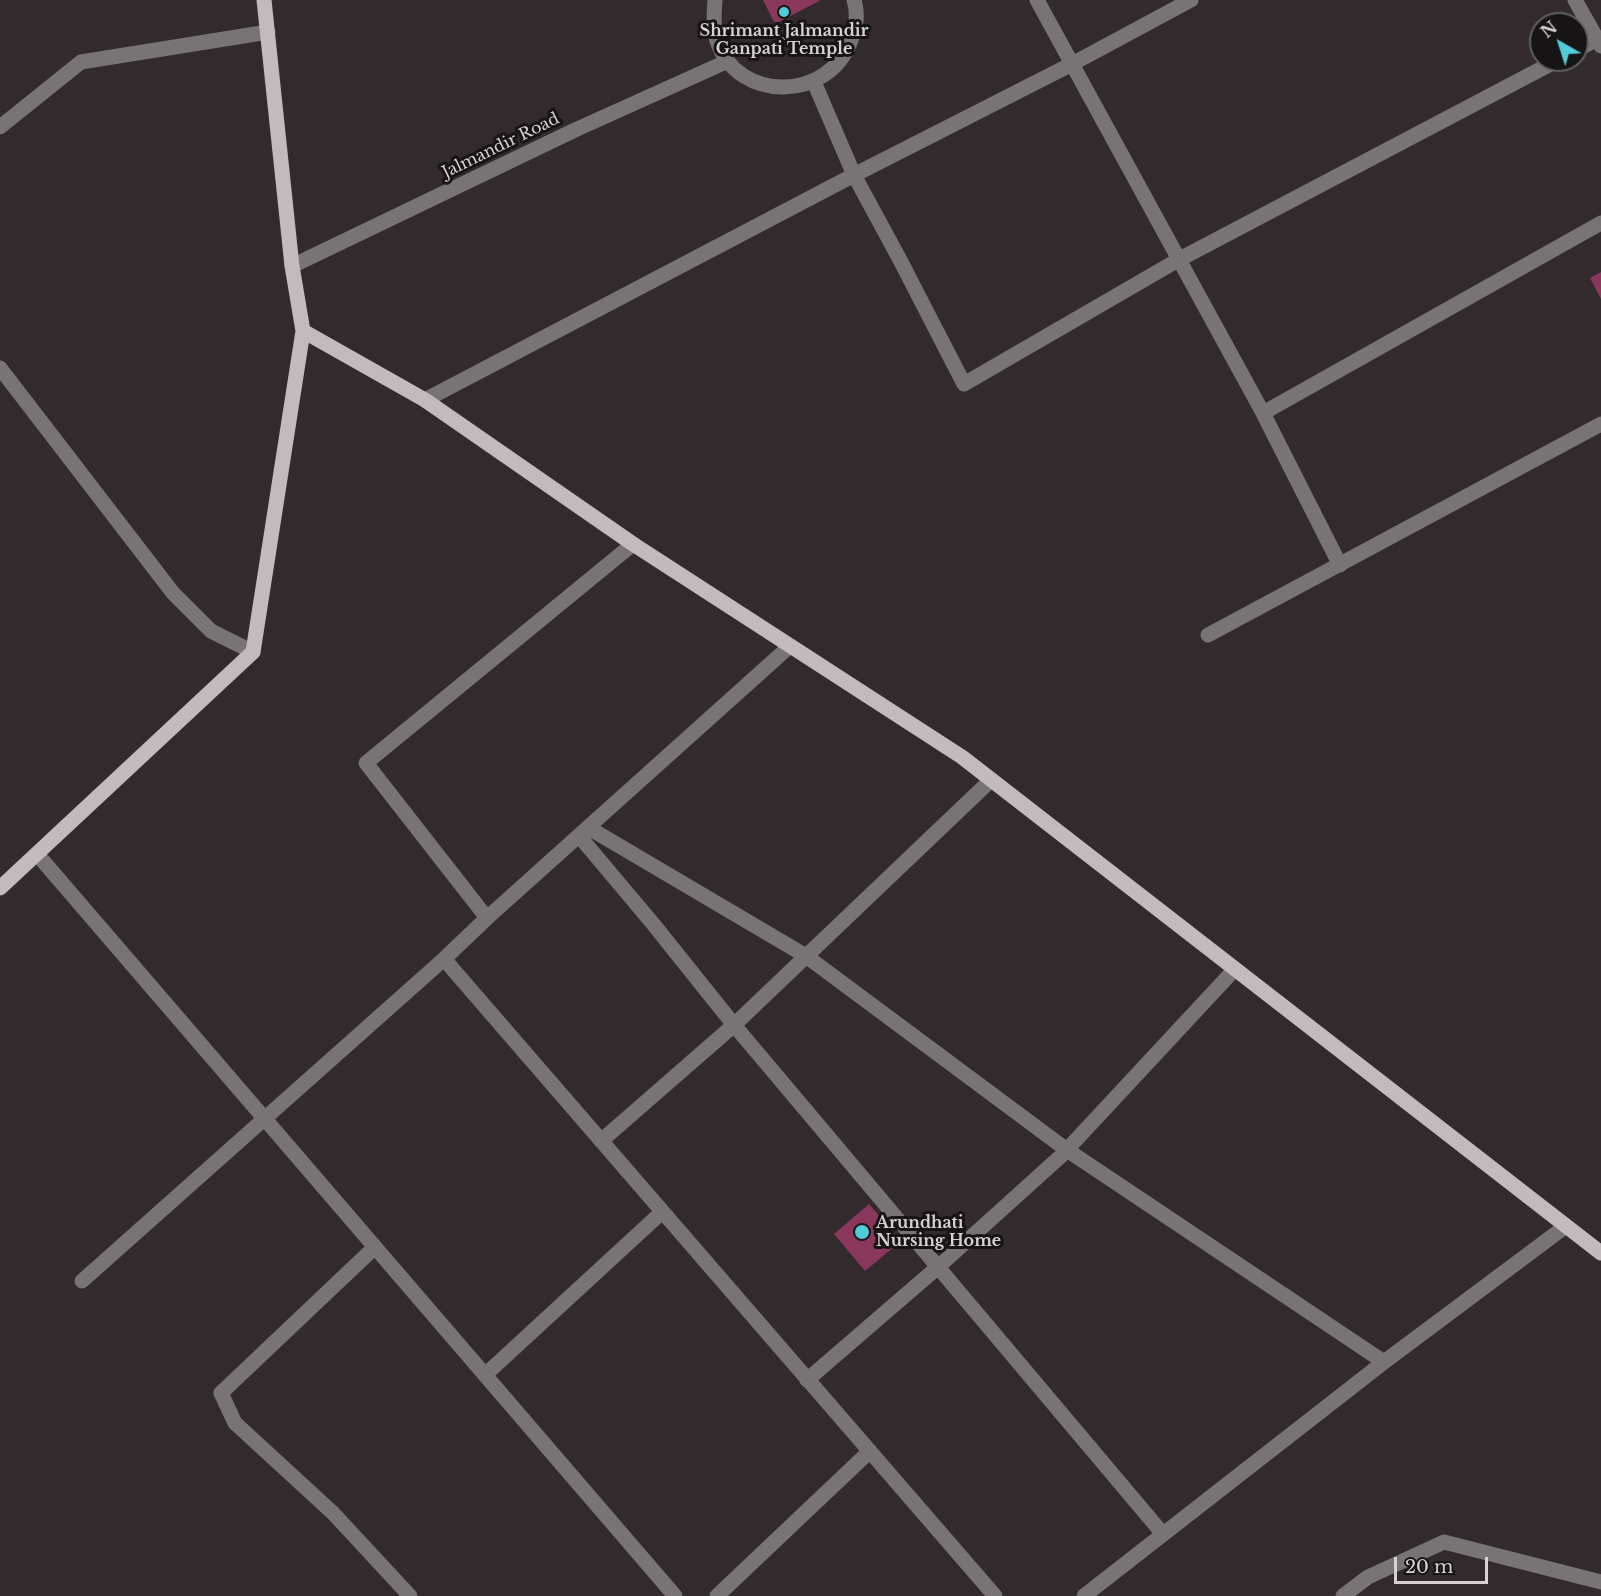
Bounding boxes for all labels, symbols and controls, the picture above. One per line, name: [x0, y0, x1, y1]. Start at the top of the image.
marker: Shrimant Jalmandir Ganpati Temple: [777, 5, 791, 19]
north arrow: [1529, 12, 1589, 72]
text: N: [1537, 17, 1561, 42]
place label: Shrimant Jalmandir Ganpati Temple: [700, 21, 868, 59]
street label: Jalmandir Road: [439, 109, 563, 183]
place label: Arundhati Nursing Home: [876, 1213, 1001, 1251]
marker: Arundhati Nursing Home: [853, 1223, 871, 1241]
scale bar: [1397, 1545, 1492, 1583]
text: 20 m: [1405, 1556, 1453, 1578]

